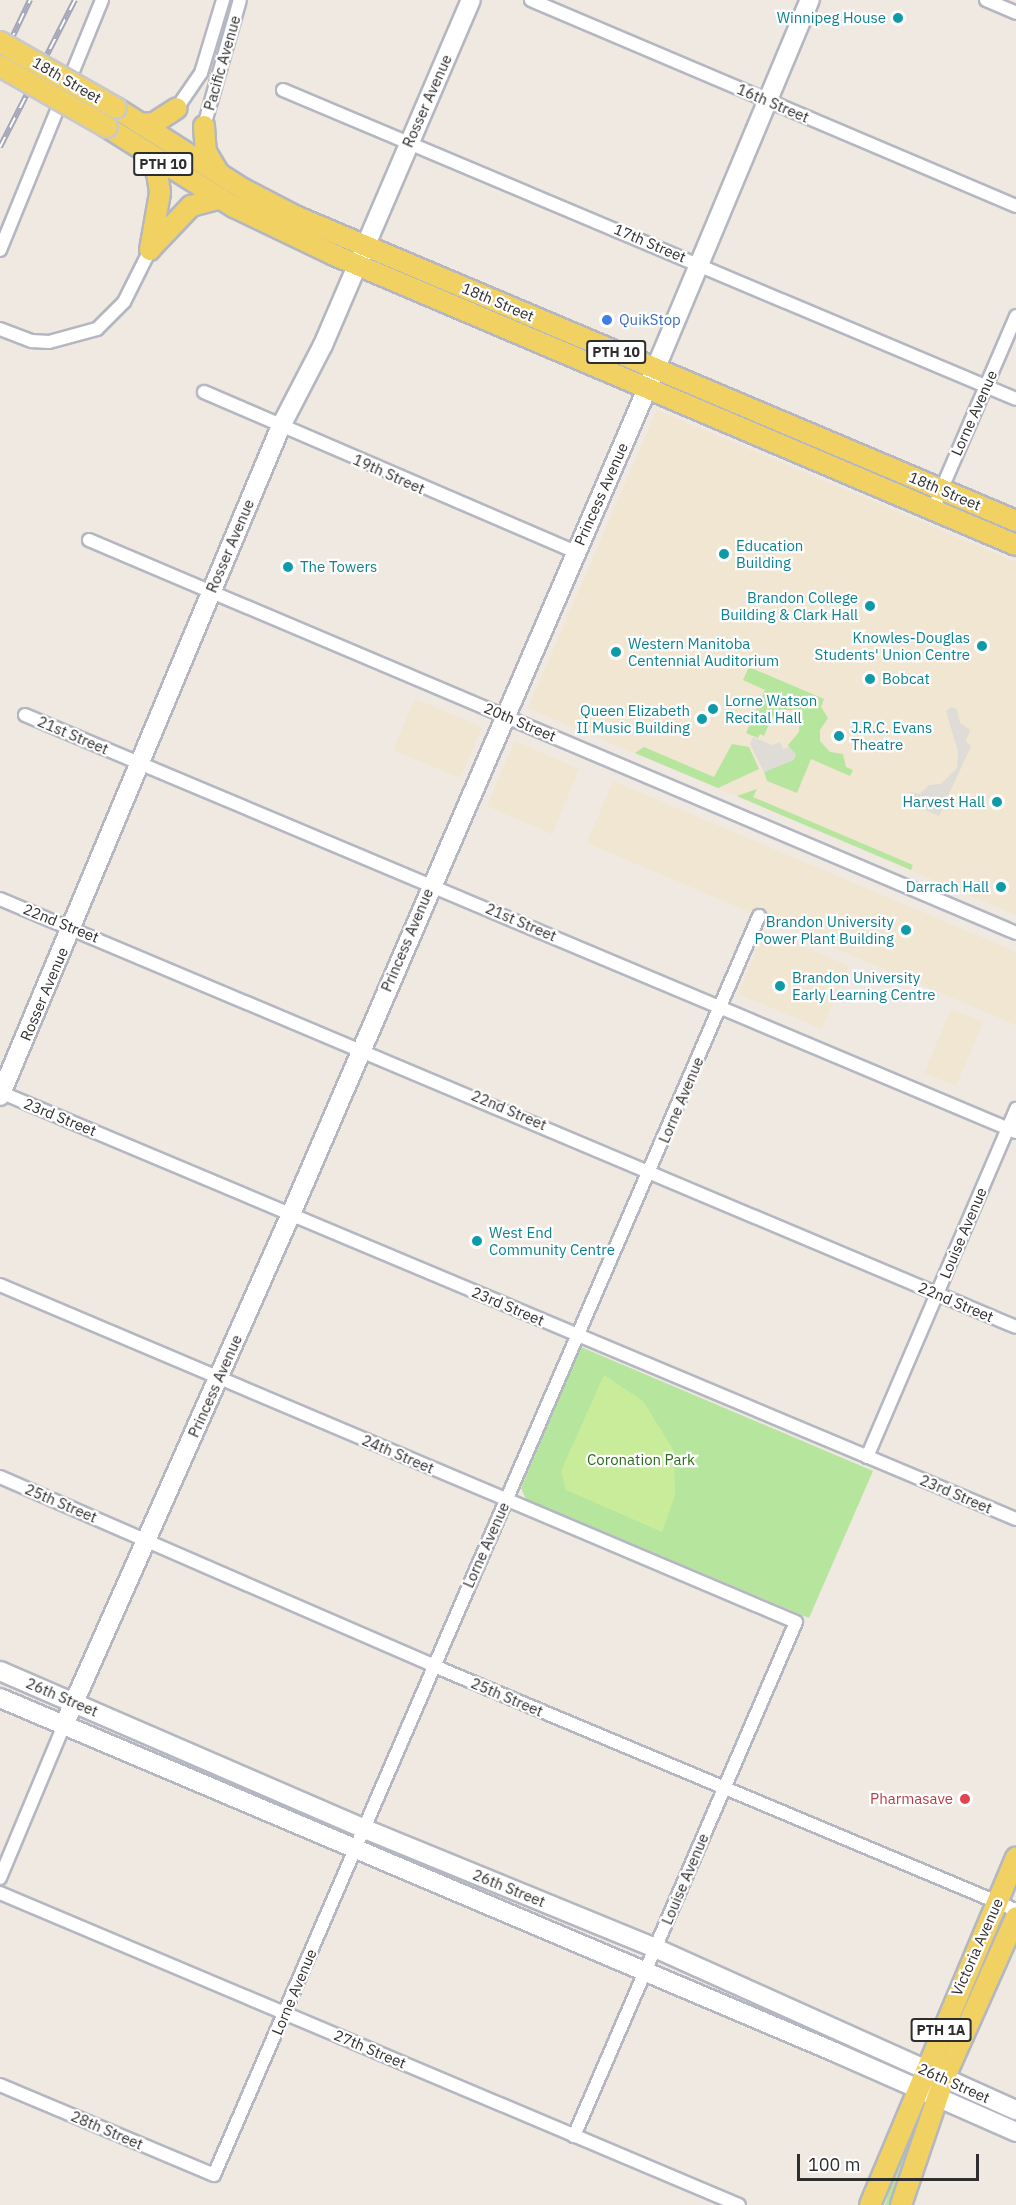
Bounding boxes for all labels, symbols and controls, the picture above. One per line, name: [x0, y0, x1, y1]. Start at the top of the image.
place label: Winnipeg House: [777, 9, 886, 27]
marker: Winnipeg House: [891, 11, 905, 25]
street label: Pacific Avenue: [200, 13, 244, 113]
street label: Rosser Avenue: [399, 52, 455, 150]
street label: 18th Street: [29, 53, 105, 107]
street label: 16th Street: [734, 80, 812, 126]
road number: PTH 10: [133, 153, 193, 175]
street label: 17th Street: [611, 220, 689, 266]
street label: 18th Street: [459, 279, 537, 325]
place label: QuikStop: [619, 311, 681, 329]
marker: QuikStop: [600, 313, 614, 327]
road number: PTH 10: [586, 341, 646, 363]
street label: Lorne Avenue: [947, 367, 1001, 459]
street label: Princess Avenue: [570, 440, 632, 548]
street label: 19th Street: [350, 450, 428, 498]
street label: 18th Street: [906, 468, 984, 514]
street label: Rosser Avenue: [202, 497, 258, 595]
place label: Education Building: [736, 536, 803, 571]
marker: Education Building: [717, 547, 731, 561]
place label: The Towers: [300, 558, 377, 576]
marker: The Towers: [281, 560, 295, 574]
place label: Brandon College Building & Clark Hall: [720, 588, 858, 623]
marker: Brandon College Building & Clark Hall: [863, 599, 877, 613]
place label: Knowles-Douglas Students' Union Centre: [815, 628, 970, 663]
place label: Western Manitoba Centennial Auditorium: [628, 634, 779, 669]
marker: Knowles-Douglas Students' Union Centre: [975, 639, 989, 653]
marker: Western Manitoba Centennial Auditorium: [609, 645, 623, 659]
place label: Bobcat: [882, 670, 930, 688]
marker: Bobcat: [863, 672, 877, 686]
place label: Lorne Watson Recital Hall: [725, 691, 817, 726]
street label: 20th Street: [481, 699, 559, 745]
place label: Queen Elizabeth II Music Building: [577, 701, 690, 736]
marker: Lorne Watson Recital Hall: [706, 702, 720, 716]
street label: 21st Street: [35, 712, 111, 758]
marker: Queen Elizabeth II Music Building: [695, 712, 709, 726]
place label: J.R.C. Evans Theatre: [851, 718, 932, 753]
marker: J.R.C. Evans Theatre: [832, 729, 846, 743]
place label: Harvest Hall: [903, 793, 985, 811]
marker: Harvest Hall: [990, 795, 1004, 809]
place label: Darrach Hall: [906, 878, 989, 896]
marker: Darrach Hall: [994, 880, 1008, 894]
street label: Princess Avenue: [377, 886, 437, 994]
street label: 21st Street: [483, 899, 559, 945]
street label: 22nd Street: [21, 900, 101, 946]
place label: Brandon University Power Plant Building: [755, 912, 894, 947]
marker: Brandon University Power Plant Building: [899, 923, 913, 937]
street label: Rosser Avenue: [16, 945, 72, 1043]
place label: Brandon University Early Learning Centre: [792, 968, 936, 1003]
marker: Brandon University Early Learning Centre: [773, 979, 787, 993]
street label: Lorne Avenue: [655, 1054, 707, 1146]
street label: 22nd Street: [469, 1086, 549, 1134]
street label: 23rd Street: [21, 1094, 99, 1140]
street label: Louise Avenue: [936, 1185, 990, 1281]
place label: West End Community Centre: [489, 1223, 615, 1258]
marker: West End Community Centre: [470, 1234, 484, 1248]
street label: 22nd Street: [916, 1278, 996, 1326]
street label: 23rd Street: [469, 1283, 547, 1329]
street label: Princess Avenue: [184, 1332, 246, 1440]
street label: 24th Street: [359, 1431, 437, 1477]
park label: Coronation Park: [587, 1451, 695, 1469]
street label: 23rd Street: [917, 1471, 995, 1517]
street label: 25th Street: [22, 1480, 100, 1526]
street label: Lorne Avenue: [459, 1499, 513, 1591]
street label: 26th Street: [23, 1674, 101, 1720]
street label: 25th Street: [468, 1674, 546, 1720]
place label: Pharmasave: [870, 1790, 953, 1808]
marker: Pharmasave: [958, 1792, 972, 1806]
street label: Louise Avenue: [658, 1831, 712, 1927]
street label: 26th Street: [470, 1865, 548, 1911]
street label: Victoria Avenue: [947, 1895, 1007, 1999]
street label: Lorne Avenue: [268, 1946, 320, 2038]
road number: PTH 1A: [910, 2019, 972, 2041]
street label: 27th Street: [331, 2026, 409, 2072]
street label: 26th Street: [915, 2059, 993, 2107]
street label: 28th Street: [68, 2107, 146, 2153]
scale bar: [800, 2142, 982, 2180]
text: 100 m: [808, 2153, 860, 2176]

